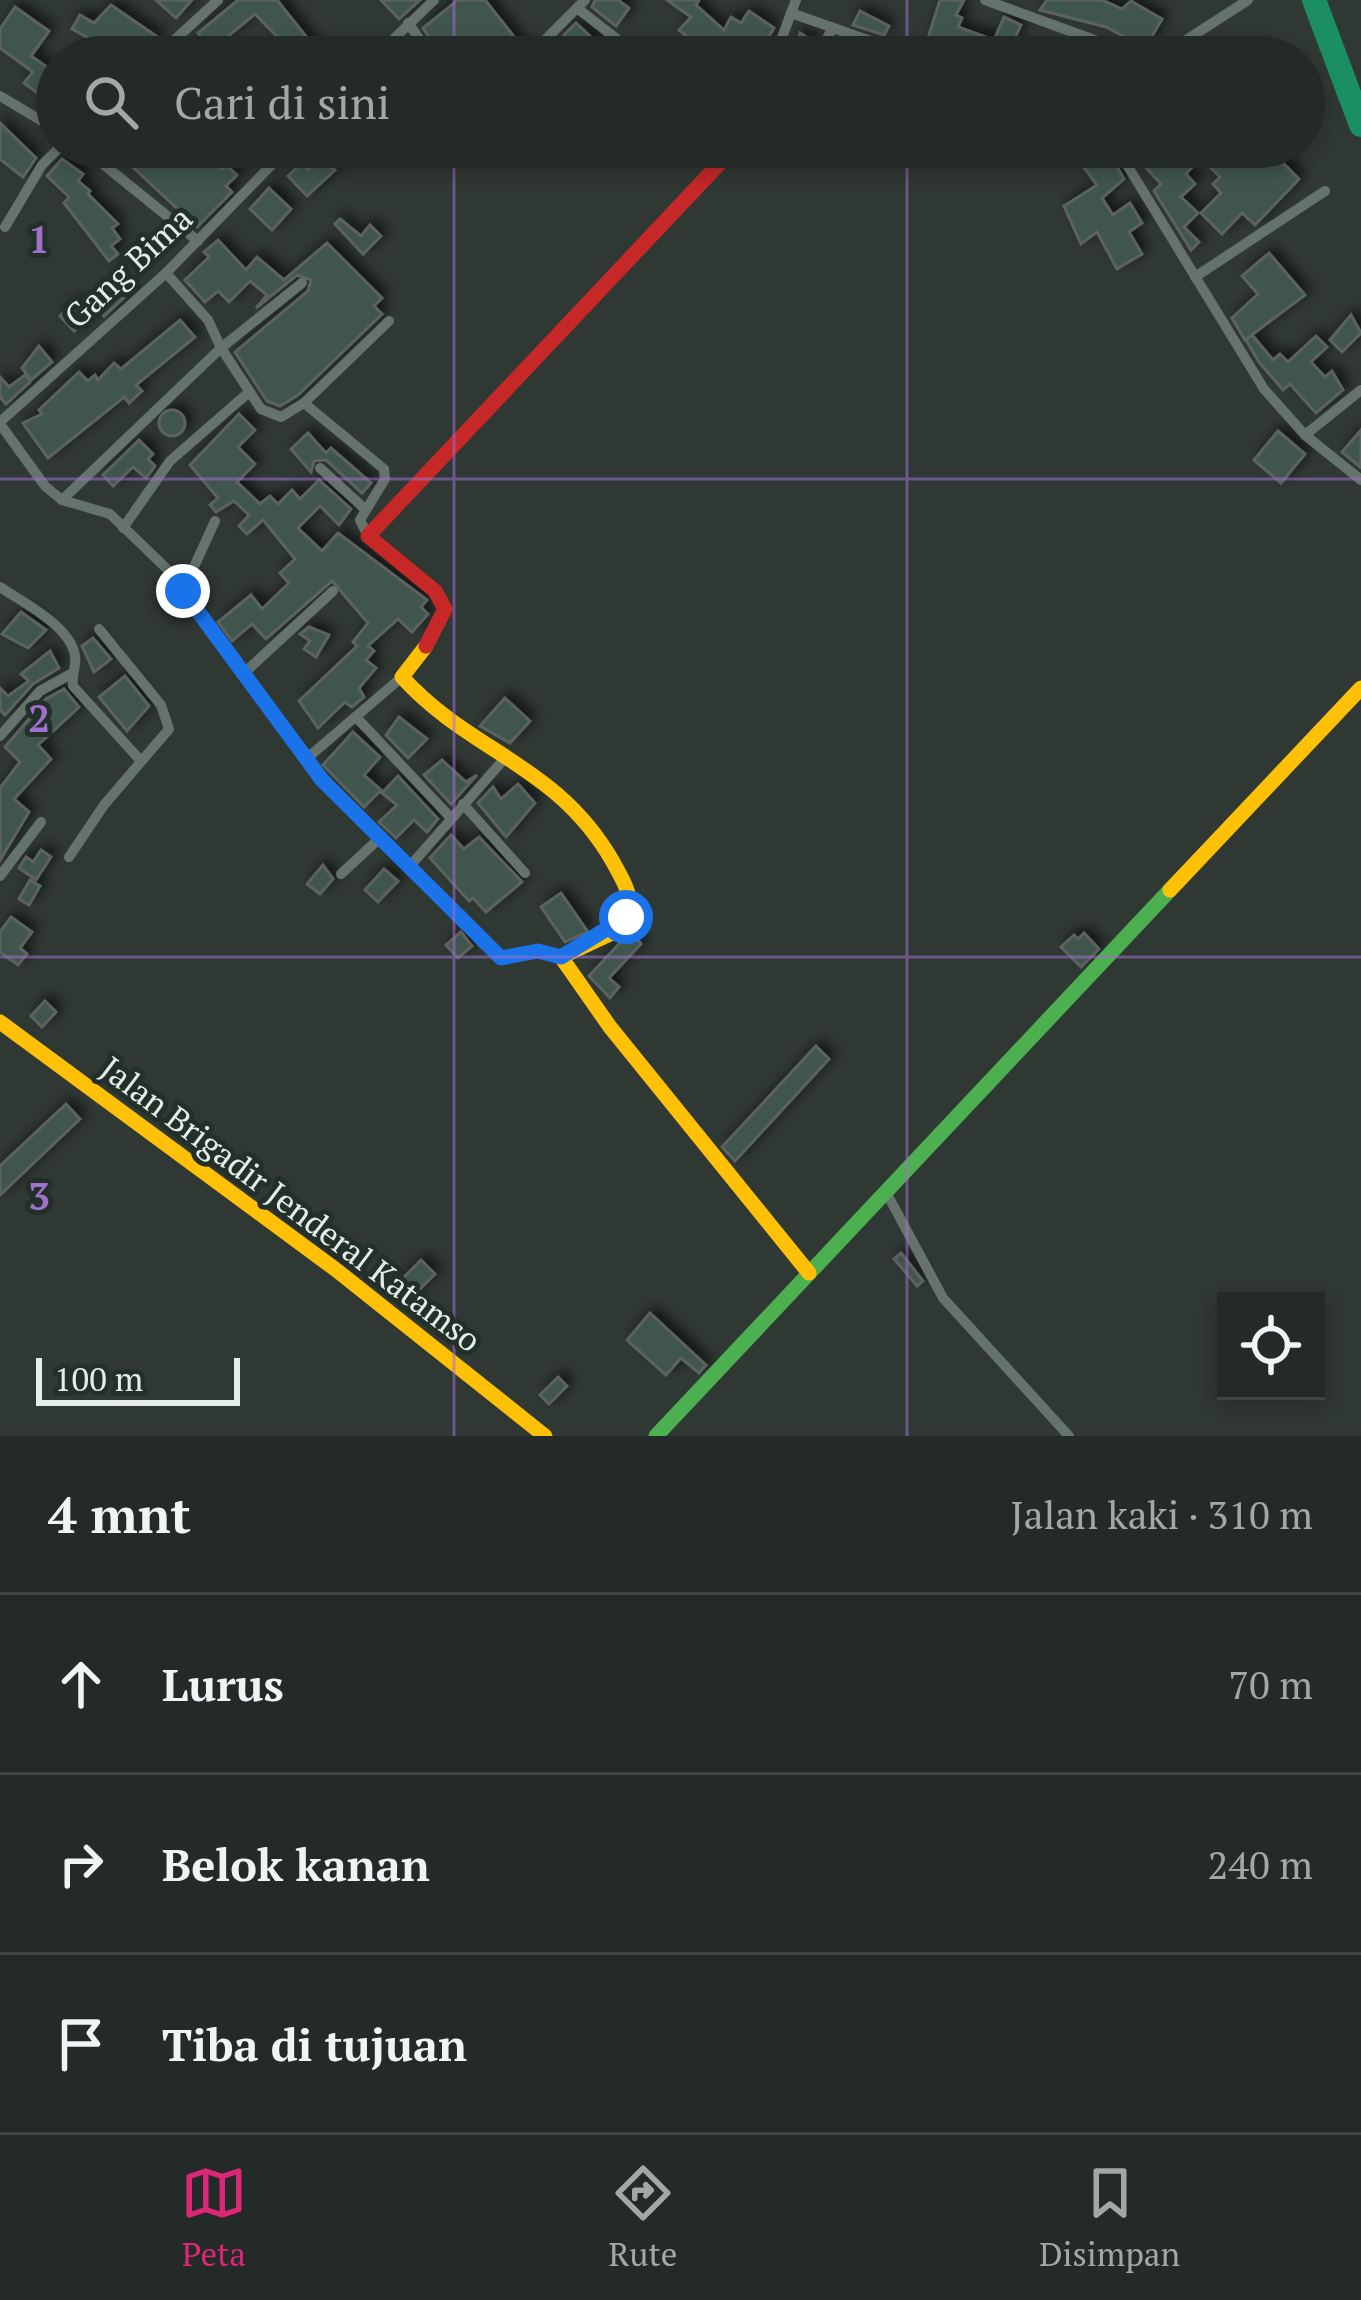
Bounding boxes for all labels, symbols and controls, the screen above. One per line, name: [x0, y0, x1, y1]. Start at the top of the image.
search box: [36, 36, 1325, 168]
icon: search: [78, 69, 144, 135]
text: Cari di sini: [174, 72, 390, 132]
street label: Gang Bima: [55, 196, 201, 337]
text: 1: [28, 212, 50, 264]
route end: [156, 564, 210, 618]
text: 2: [28, 691, 50, 743]
route start: [599, 890, 653, 944]
street label: Jalan Brigadir Jenderal Katamso: [92, 1046, 490, 1361]
text: 3: [28, 1169, 50, 1221]
map controls: [1217, 1292, 1325, 1400]
button: locate: [1217, 1292, 1325, 1400]
scale bar: [36, 1352, 240, 1405]
text: 100 m: [54, 1357, 143, 1400]
text: 4 mnt: [48, 1480, 191, 1548]
text: Jalan kaki · 310 m: [1010, 1488, 1313, 1540]
icon: ahead: [48, 1651, 114, 1717]
text: Lurus: [162, 1654, 284, 1714]
text: 70 m: [1228, 1658, 1313, 1710]
icon: right: [48, 1831, 114, 1897]
text: Belok kanan: [162, 1834, 430, 1894]
text: 240 m: [1208, 1838, 1313, 1890]
icon: arrive: [48, 2011, 114, 2077]
text: Tiba di tujuan: [162, 2014, 467, 2074]
tab: Peta: [181, 2160, 247, 2275]
tab: Rute: [609, 2160, 677, 2275]
tab: Disimpan: [1039, 2160, 1180, 2275]

